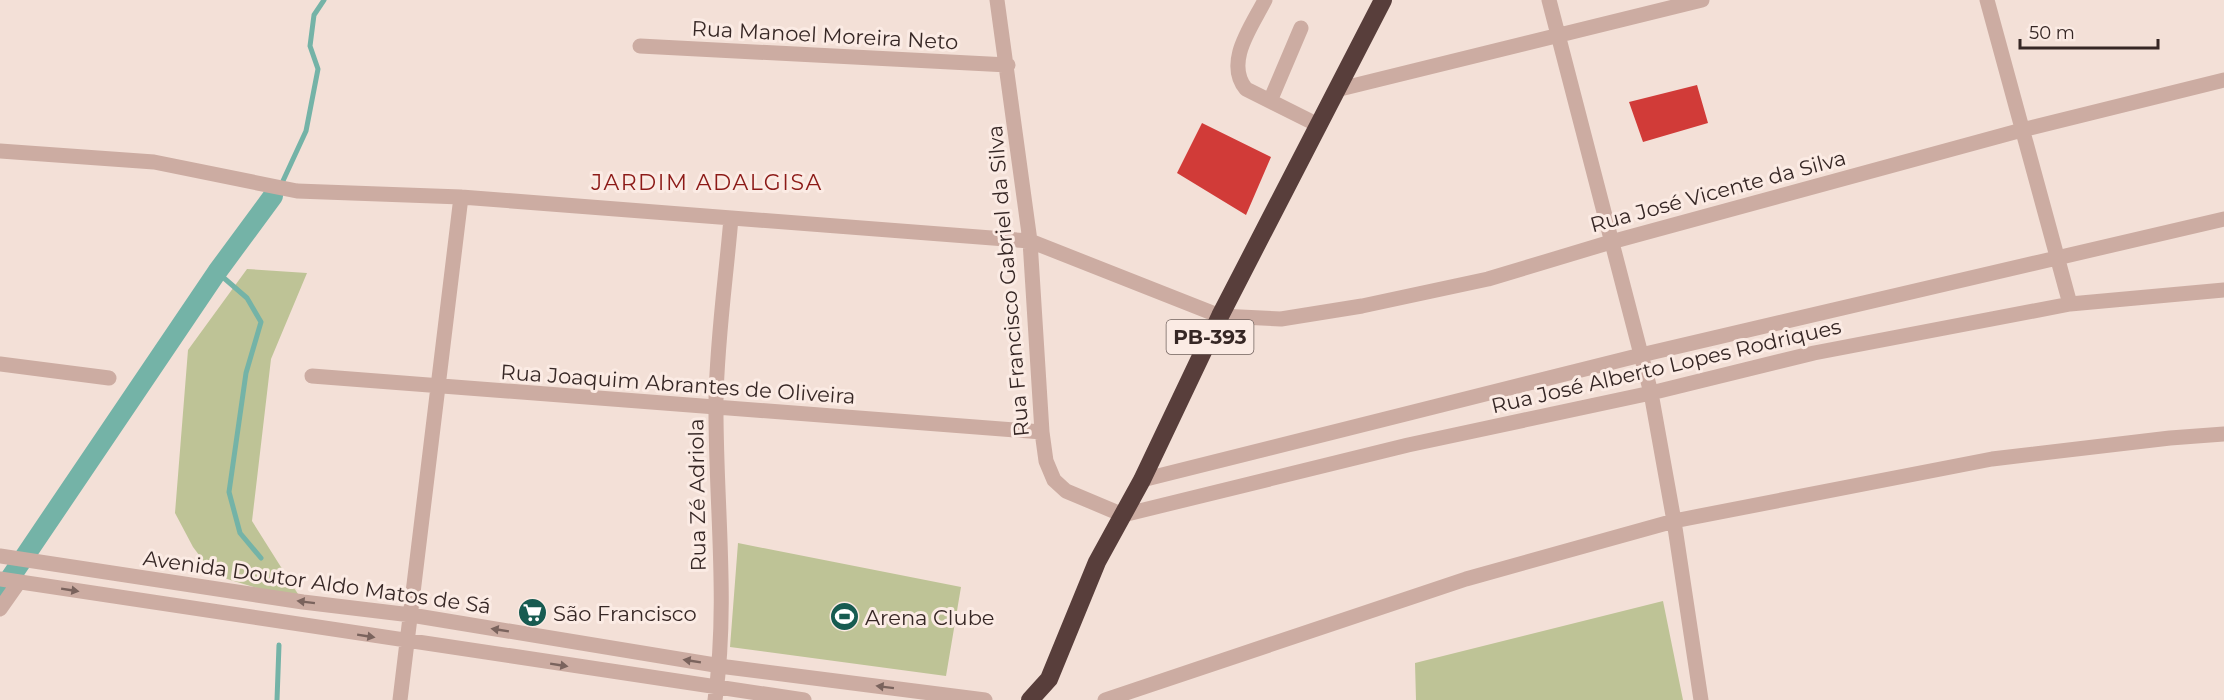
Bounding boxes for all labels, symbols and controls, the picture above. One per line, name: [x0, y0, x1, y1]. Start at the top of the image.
scale bar: [2020, 12, 2158, 50]
street label: Rua Manoel Moreira Neto: [691, 16, 959, 54]
text: 50 m: [2029, 22, 2075, 44]
street label: Rua Francisco Gabriel da Silva: [982, 124, 1034, 438]
street label: Rua José Vicente da Silva: [1587, 145, 1849, 237]
district label: JARDIM ADALGISA: [590, 169, 823, 196]
street label: Rua José Alberto Lopes Rodriques: [1489, 314, 1843, 418]
road number: PB-393: [1166, 320, 1254, 354]
street label: Rua Joaquim Abrantes de Oliveira: [500, 359, 856, 409]
street label: Rua Zé Adriola: [683, 418, 711, 572]
street label: Avenida Doutor Aldo Matos de Sá: [142, 545, 492, 619]
one-way arrow: [60, 585, 79, 594]
supermarket icon: São Francisco: [516, 597, 548, 629]
one-way arrow: [297, 598, 316, 607]
place label: São Francisco: [553, 601, 697, 626]
sports icon: Arena Clube: [828, 601, 860, 633]
place label: Arena Clube: [865, 605, 995, 630]
one-way arrow: [490, 625, 509, 634]
one-way arrow: [357, 631, 376, 640]
one-way arrow: [682, 656, 701, 665]
one-way arrow: [550, 661, 569, 670]
one-way arrow: [876, 682, 895, 692]

